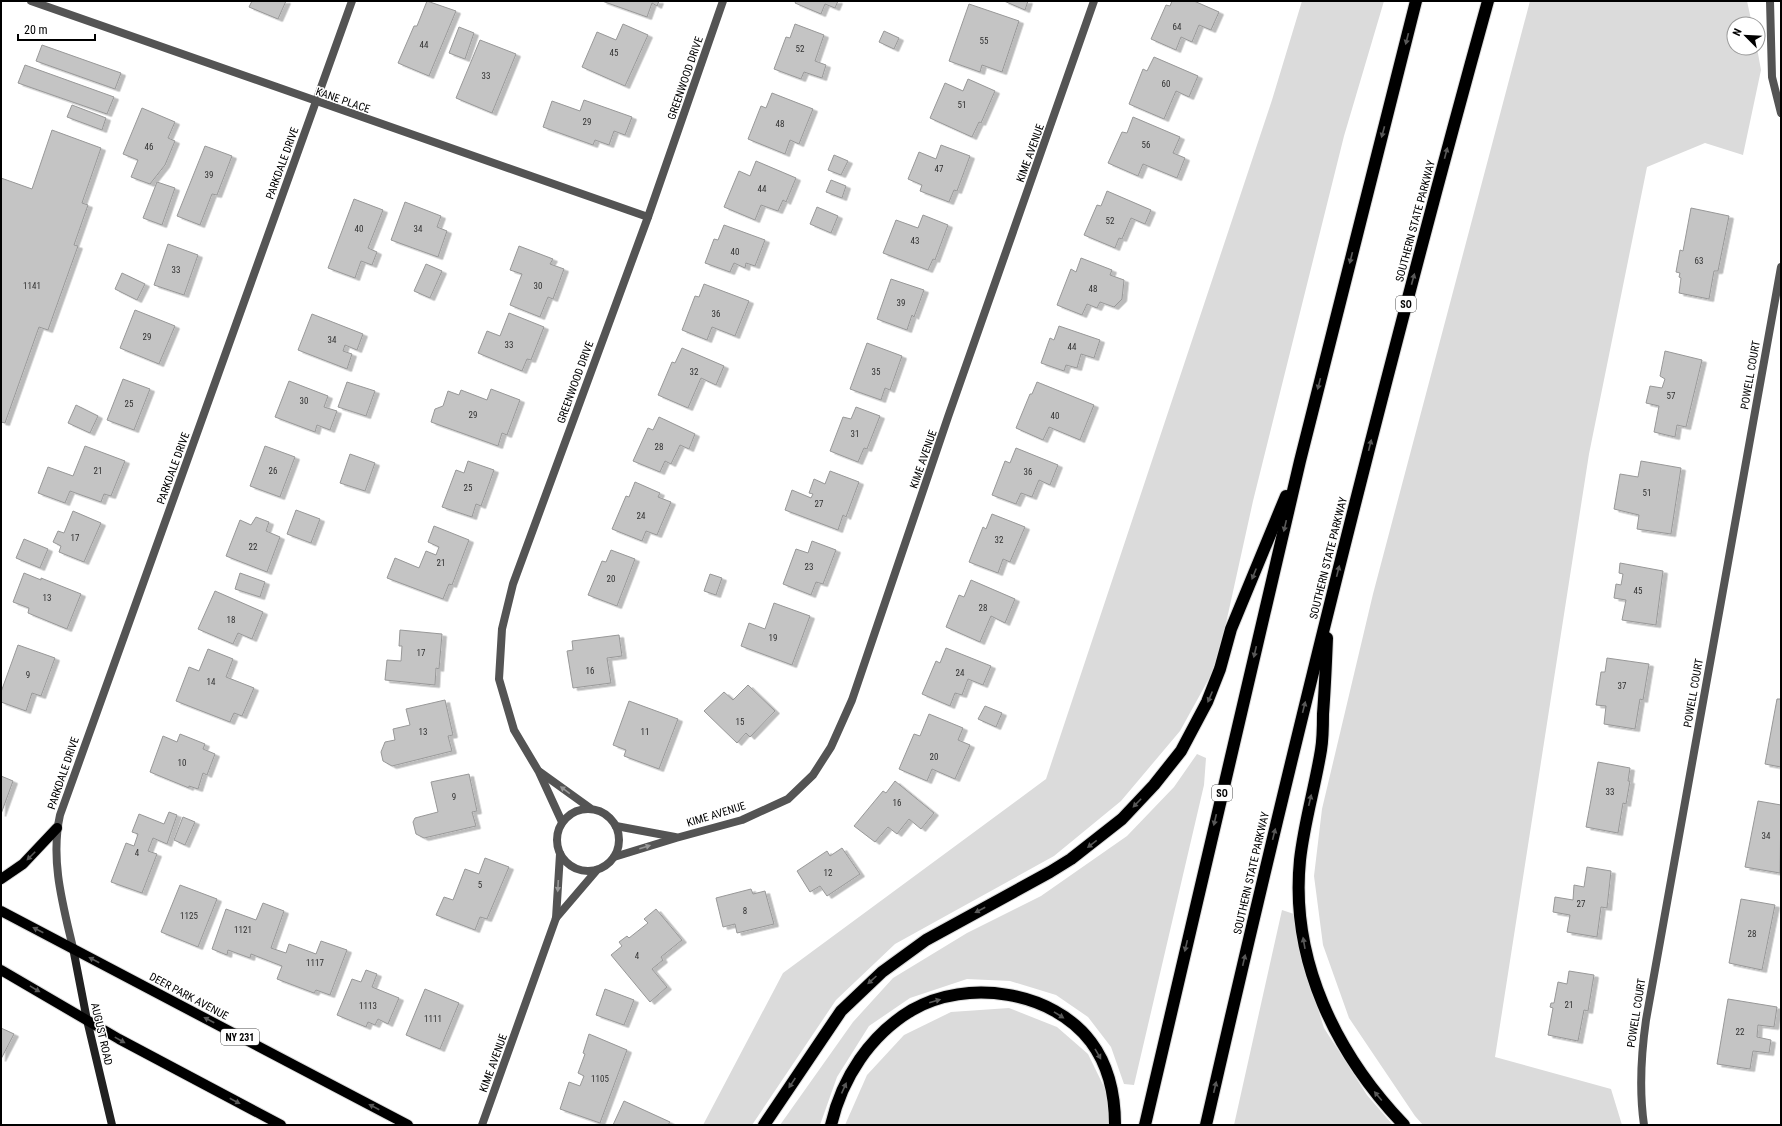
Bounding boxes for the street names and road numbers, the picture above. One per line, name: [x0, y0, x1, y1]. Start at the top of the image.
street label: GREENWOOD DRIVE: [665, 34, 706, 121]
street label: KANE PLACE: [314, 85, 372, 116]
street label: KIME AVENUE: [1014, 122, 1047, 184]
street label: PARKDALE DRIVE: [263, 125, 302, 201]
street label: SOUTHERN STATE PARKWAY: [1393, 159, 1438, 283]
road number: SO: [1396, 296, 1416, 312]
street label: GREENWOOD DRIVE: [554, 339, 597, 425]
street label: POWELL COURT: [1738, 339, 1763, 411]
street label: KIME AVENUE: [907, 428, 940, 490]
street label: PARKDALE DRIVE: [154, 430, 193, 506]
street label: SOUTHERN STATE PARKWAY: [1307, 496, 1350, 621]
street label: POWELL COURT: [1681, 657, 1706, 729]
street label: PARKDALE DRIVE: [45, 735, 82, 811]
road number: SO: [1212, 785, 1232, 801]
street label: KIME AVENUE: [685, 799, 748, 830]
street label: SOUTHERN STATE PARKWAY: [1231, 810, 1272, 936]
street label: DEER PARK AVENUE: [147, 970, 231, 1023]
street label: POWELL COURT: [1625, 977, 1648, 1049]
street label: AUGUST ROAD: [88, 1002, 115, 1067]
road number: NY 231: [221, 1029, 259, 1045]
street label: KIME AVENUE: [477, 1032, 510, 1094]

